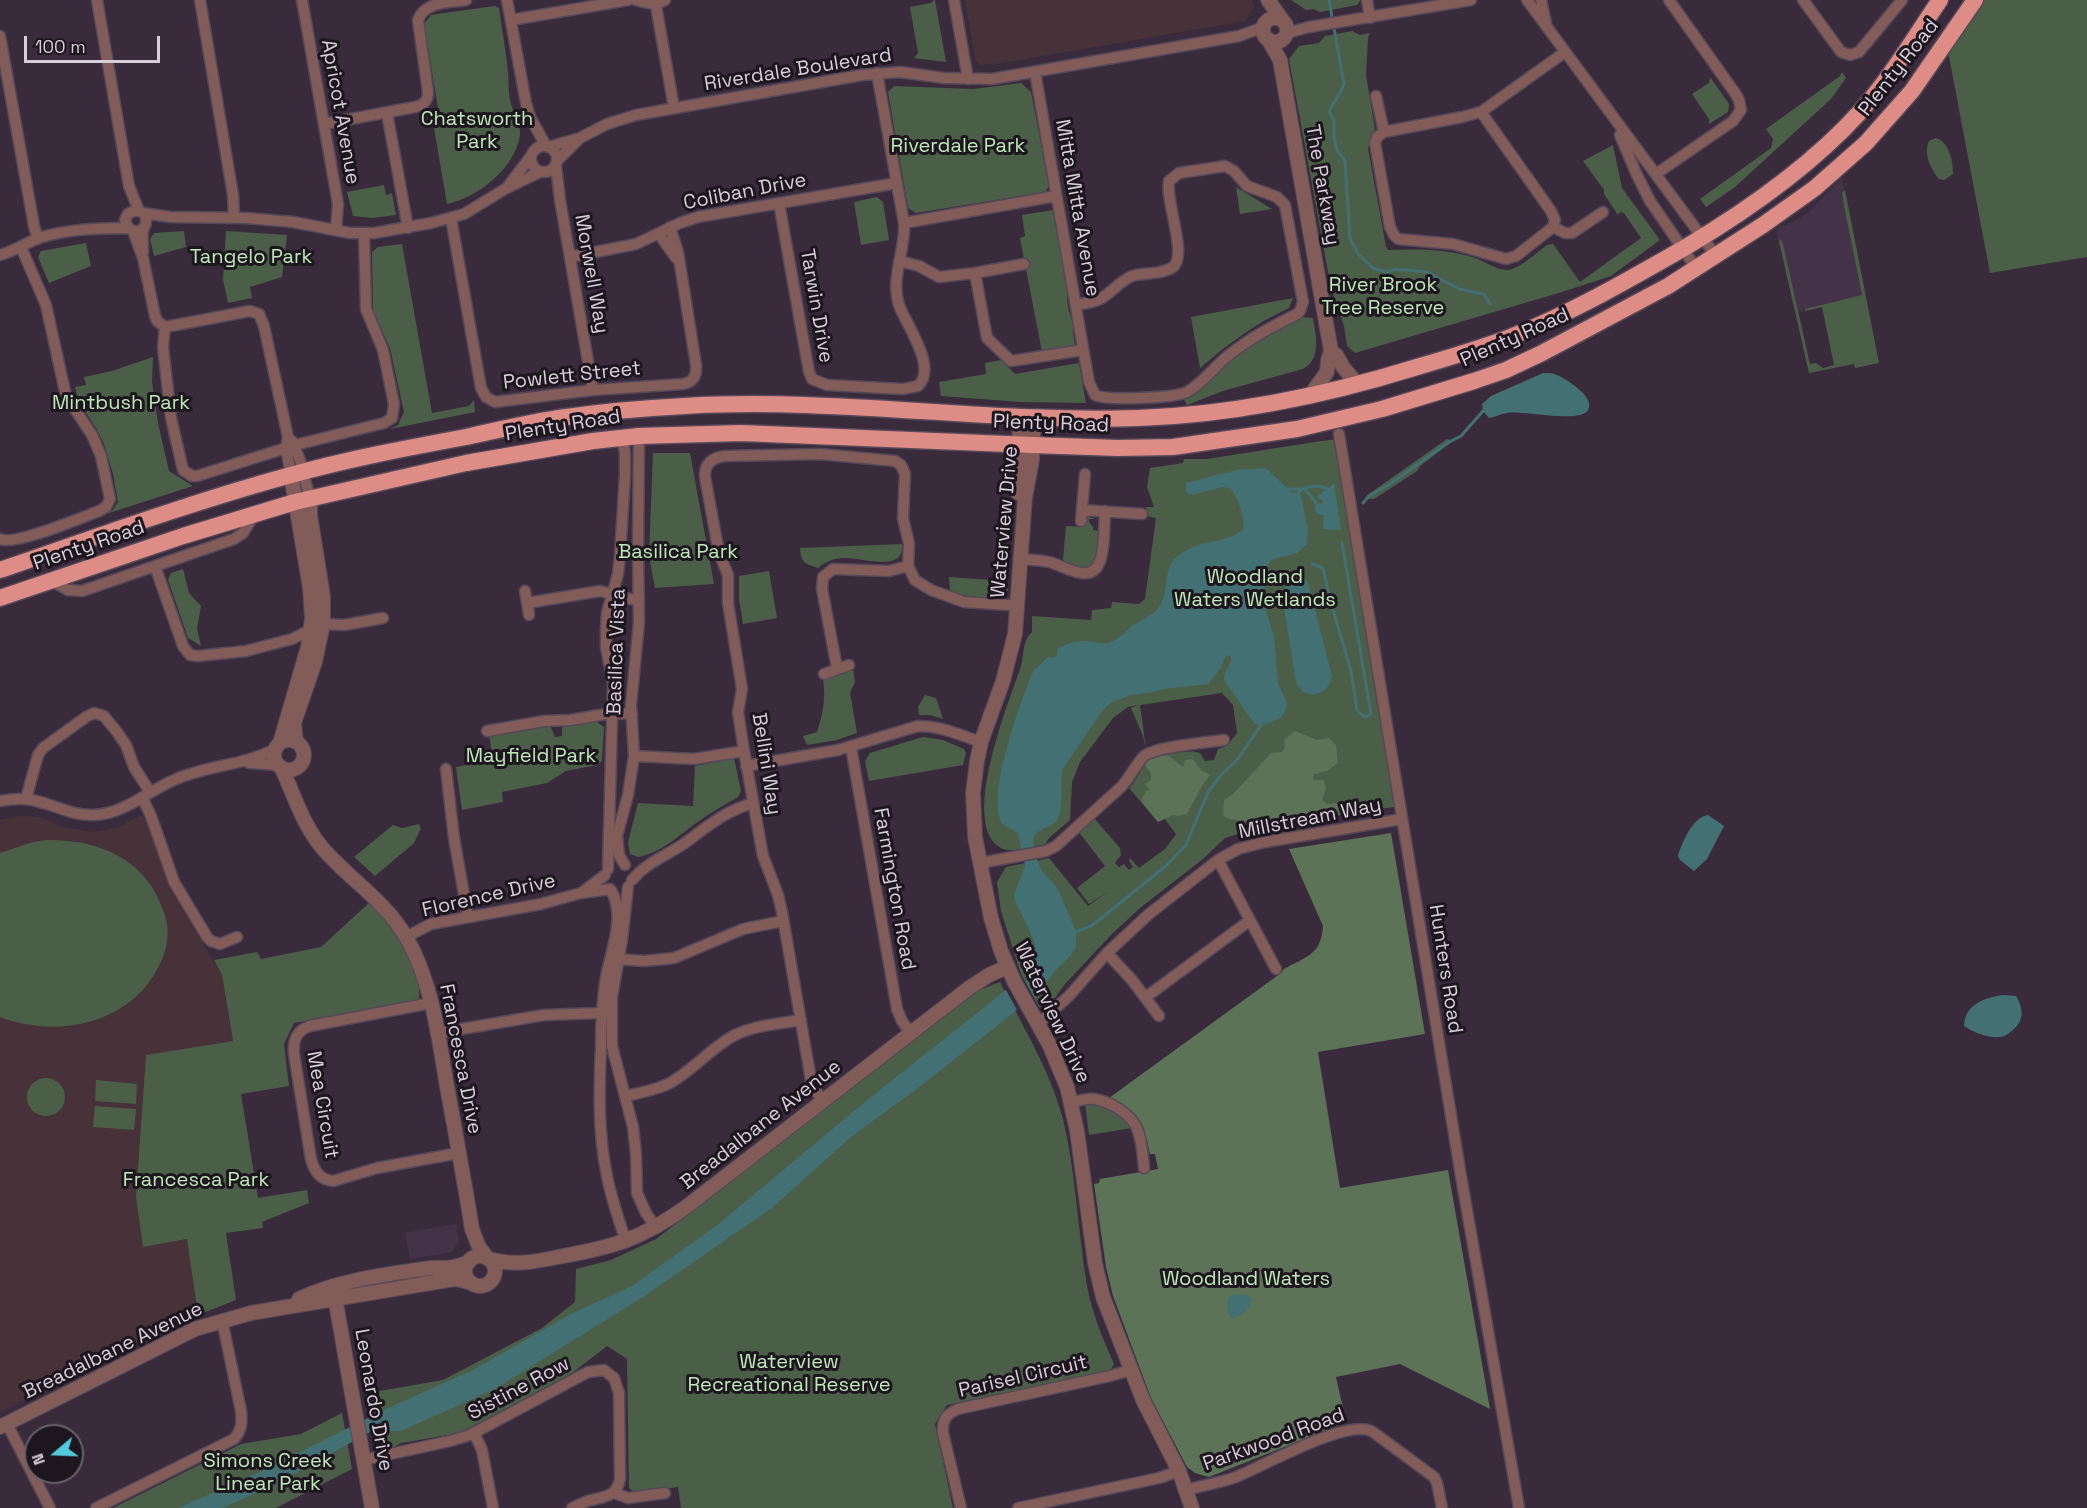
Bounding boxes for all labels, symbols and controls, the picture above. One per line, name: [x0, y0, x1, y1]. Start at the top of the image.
street label: Plenty Road: [1854, 15, 1944, 121]
scale bar: [27, 24, 164, 62]
text: 100 m: [35, 35, 86, 58]
street label: Apricot Avenue: [315, 38, 365, 186]
street label: Riverdale Boulevard: [703, 43, 893, 97]
park label: Chatsworth Park: [421, 108, 533, 155]
street label: Mitta Mitta Avenue: [1050, 117, 1104, 299]
street label: The Parkway: [1300, 123, 1344, 247]
park label: Riverdale Park: [891, 135, 1025, 159]
street label: Coliban Drive: [682, 168, 808, 216]
street label: Morwell Way: [569, 213, 613, 335]
park label: Tangelo Park: [190, 246, 312, 270]
street label: Tarwin Drive: [794, 247, 838, 365]
park label: River Brook Tree Reserve: [1322, 274, 1444, 321]
street label: Plenty Road: [1457, 303, 1573, 373]
street label: Powlett Street: [502, 357, 642, 395]
park label: Mintbush Park: [52, 392, 190, 416]
street label: Plenty Road: [504, 405, 622, 447]
street label: Plenty Road: [992, 410, 1110, 438]
street label: Waterview Drive: [986, 445, 1024, 599]
street label: Plenty Road: [30, 516, 148, 576]
park label: Basilica Park: [618, 541, 738, 565]
park label: Woodland Waters Wetlands: [1174, 566, 1336, 613]
street label: Basilica Vista: [603, 588, 631, 716]
street label: Bellini Way: [746, 711, 786, 817]
park label: Mayfield Park: [466, 745, 596, 769]
street label: Millstream Way: [1236, 793, 1384, 845]
street label: Farmington Road: [868, 806, 920, 972]
street label: Florence Drive: [420, 869, 558, 923]
street label: Hunters Road: [1423, 903, 1467, 1035]
street label: Waterview Drive: [1009, 939, 1095, 1087]
street label: Francesca Drive: [434, 982, 486, 1136]
street label: Mea Circuit: [301, 1049, 343, 1161]
street label: Breadalbane Avenue: [676, 1055, 846, 1195]
park label: Francesca Park: [123, 1169, 269, 1193]
park label: Woodland Waters: [1162, 1268, 1330, 1292]
street label: Breadalbane Avenue: [19, 1297, 207, 1405]
street label: Leonardo Drive: [349, 1327, 397, 1473]
park label: Waterview Recreational Reserve: [687, 1351, 891, 1398]
street label: Parisel Circuit: [956, 1351, 1090, 1403]
street label: Sistine Row: [464, 1352, 574, 1426]
street label: Parkwood Road: [1200, 1403, 1348, 1477]
north arrow: [24, 1424, 84, 1484]
park label: Simons Creek Linear Park: [203, 1450, 333, 1497]
text: N: [27, 1451, 50, 1468]

